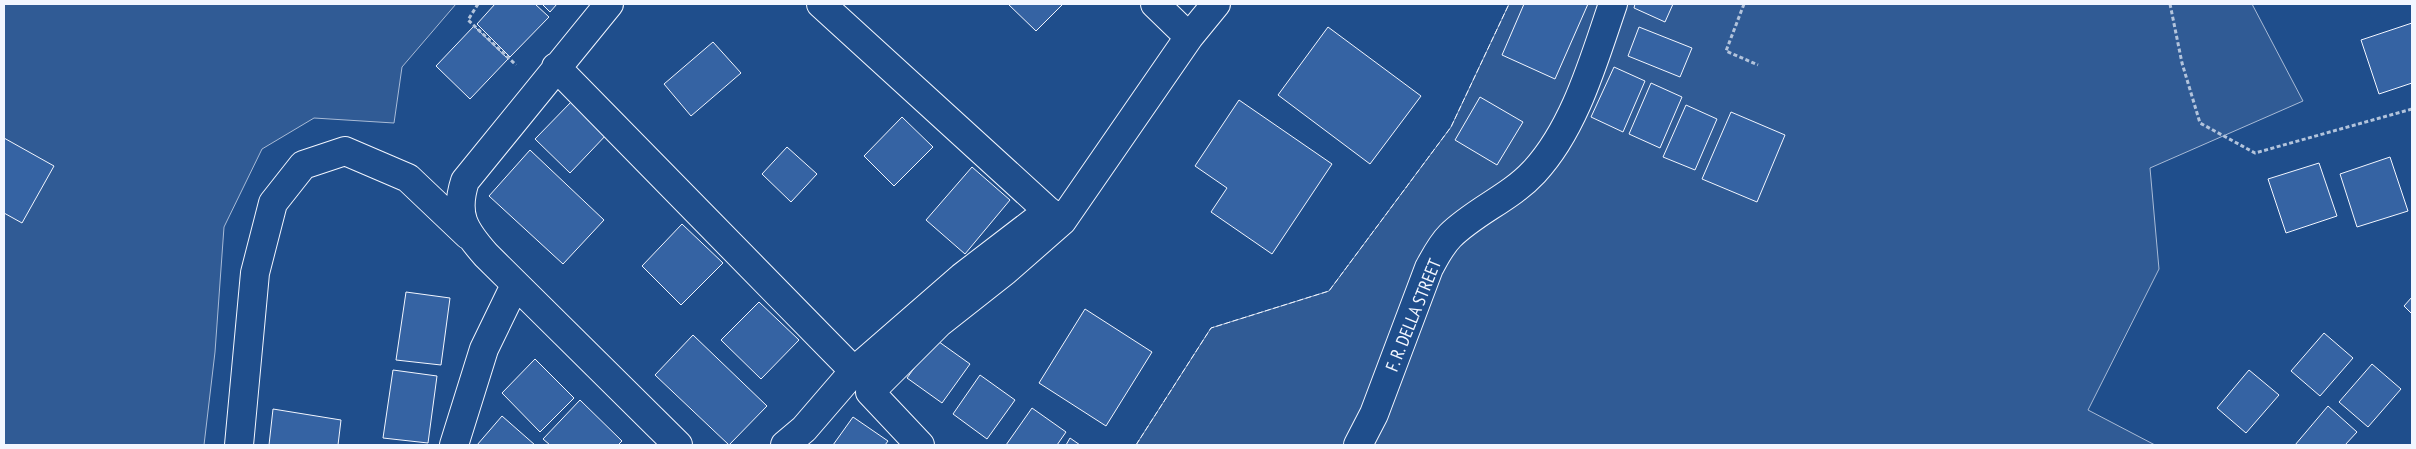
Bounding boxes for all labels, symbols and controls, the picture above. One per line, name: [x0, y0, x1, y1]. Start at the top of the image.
street label: F. R. DELLA STREET: [1380, 255, 1446, 375]

